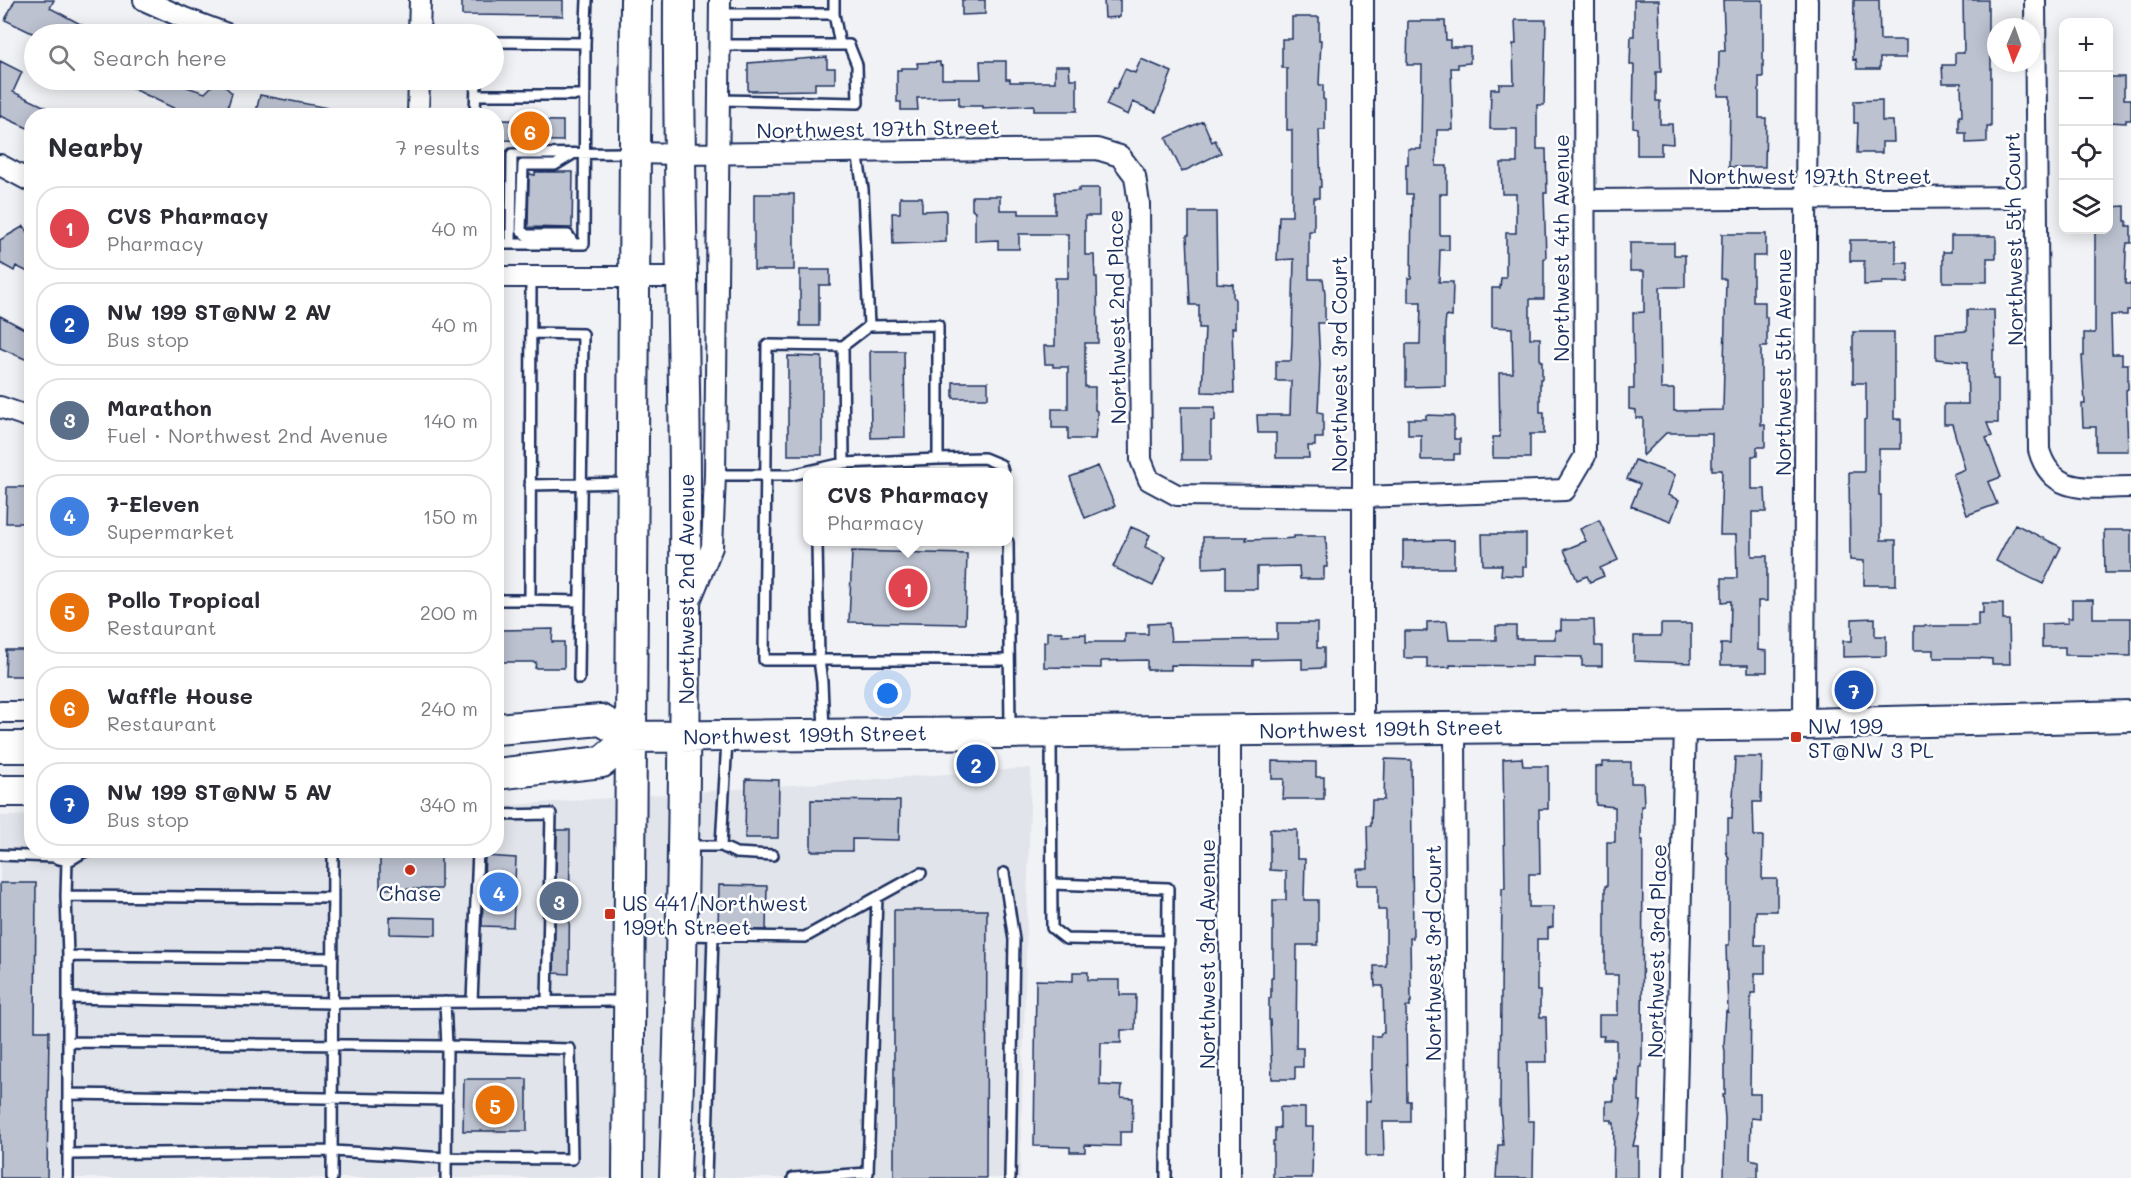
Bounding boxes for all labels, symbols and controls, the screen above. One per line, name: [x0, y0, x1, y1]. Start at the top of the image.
north arrow: [1987, 18, 2041, 72]
map controls: [2059, 18, 2113, 234]
button: +: [2059, 18, 2113, 72]
search box: [24, 24, 504, 90]
icon: search: [45, 41, 78, 74]
text: Search here: [93, 43, 227, 72]
button: −: [2059, 72, 2113, 126]
pin: 6: [510, 108, 550, 154]
street label: Northwest 197th Street: [756, 112, 1000, 144]
button: locate: [2059, 126, 2113, 180]
text: Nearby: [48, 130, 143, 164]
street label: Northwest 5th Court: [1998, 132, 2028, 346]
text: 7 results: [396, 134, 480, 160]
street label: Northwest 4th Avenue: [1547, 134, 1574, 362]
street label: Northwest 197th Street: [1688, 162, 1932, 189]
button: layers: [2059, 180, 2113, 234]
text: CVS Pharmacy: [107, 201, 268, 230]
street label: Northwest 2nd Place: [1101, 209, 1131, 425]
text: 1: [65, 215, 74, 241]
text: 40 m: [432, 215, 478, 241]
text: Pharmacy: [107, 230, 204, 256]
street label: Northwest 5th Avenue: [1769, 248, 1796, 476]
street label: Northwest 3rd Court: [1325, 256, 1352, 472]
text: NW 199 ST@NW 2 AV: [107, 297, 331, 326]
text: 2: [64, 311, 75, 337]
text: 40 m: [432, 311, 478, 337]
text: Bus stop: [107, 326, 189, 352]
text: Marathon: [107, 393, 212, 422]
text: 3: [64, 407, 76, 433]
text: 140 m: [423, 407, 478, 433]
text: Fuel · Northwest 2nd Avenue: [107, 422, 388, 448]
popup: [803, 468, 1013, 546]
street label: Northwest 2nd Avenue: [672, 473, 699, 705]
text: CVS Pharmacy: [827, 480, 989, 509]
text: 7-Eleven: [107, 489, 199, 518]
text: 4: [63, 503, 76, 529]
text: 150 m: [423, 503, 478, 529]
text: Pharmacy: [827, 509, 924, 535]
text: Supermarket: [107, 518, 234, 544]
pin: 1: [888, 566, 928, 610]
text: Pollo Tropical: [107, 585, 260, 614]
text: 5: [64, 599, 75, 625]
text: 200 m: [420, 599, 478, 625]
text: Restaurant: [107, 614, 217, 640]
pin: 7: [1834, 668, 1874, 712]
your location: [873, 679, 902, 708]
text: Waffle House: [107, 681, 253, 710]
text: 6: [63, 695, 76, 721]
text: 240 m: [420, 695, 478, 721]
text: Restaurant: [107, 710, 217, 736]
street label: Northwest 199th Street: [1259, 712, 1503, 744]
place label: NW 199 ST@NW 3 PL: [1808, 712, 1934, 763]
street label: Northwest 199th Street: [683, 718, 927, 750]
marker: NW 199 ST@NW 3 PL: [1789, 730, 1803, 744]
pin: 2: [956, 742, 996, 786]
text: NW 199 ST@NW 5 AV: [107, 777, 332, 806]
text: 7: [64, 791, 75, 817]
text: 340 m: [420, 791, 478, 817]
text: Bus stop: [107, 806, 189, 832]
street label: Northwest 3rd Avenue: [1193, 839, 1220, 1069]
street label: Northwest 3rd Place: [1641, 844, 1671, 1058]
street label: Northwest 3rd Court: [1419, 845, 1446, 1061]
marker: Chase: [403, 863, 417, 877]
pin: 4: [480, 870, 518, 914]
pin: 3: [540, 878, 578, 924]
place label: Chase: [378, 879, 442, 906]
place label: US 441/Northwest 199th Street: [622, 889, 808, 940]
marker: US 441/Northwest 199th Street: [603, 907, 617, 921]
pin: 5: [476, 1082, 514, 1128]

